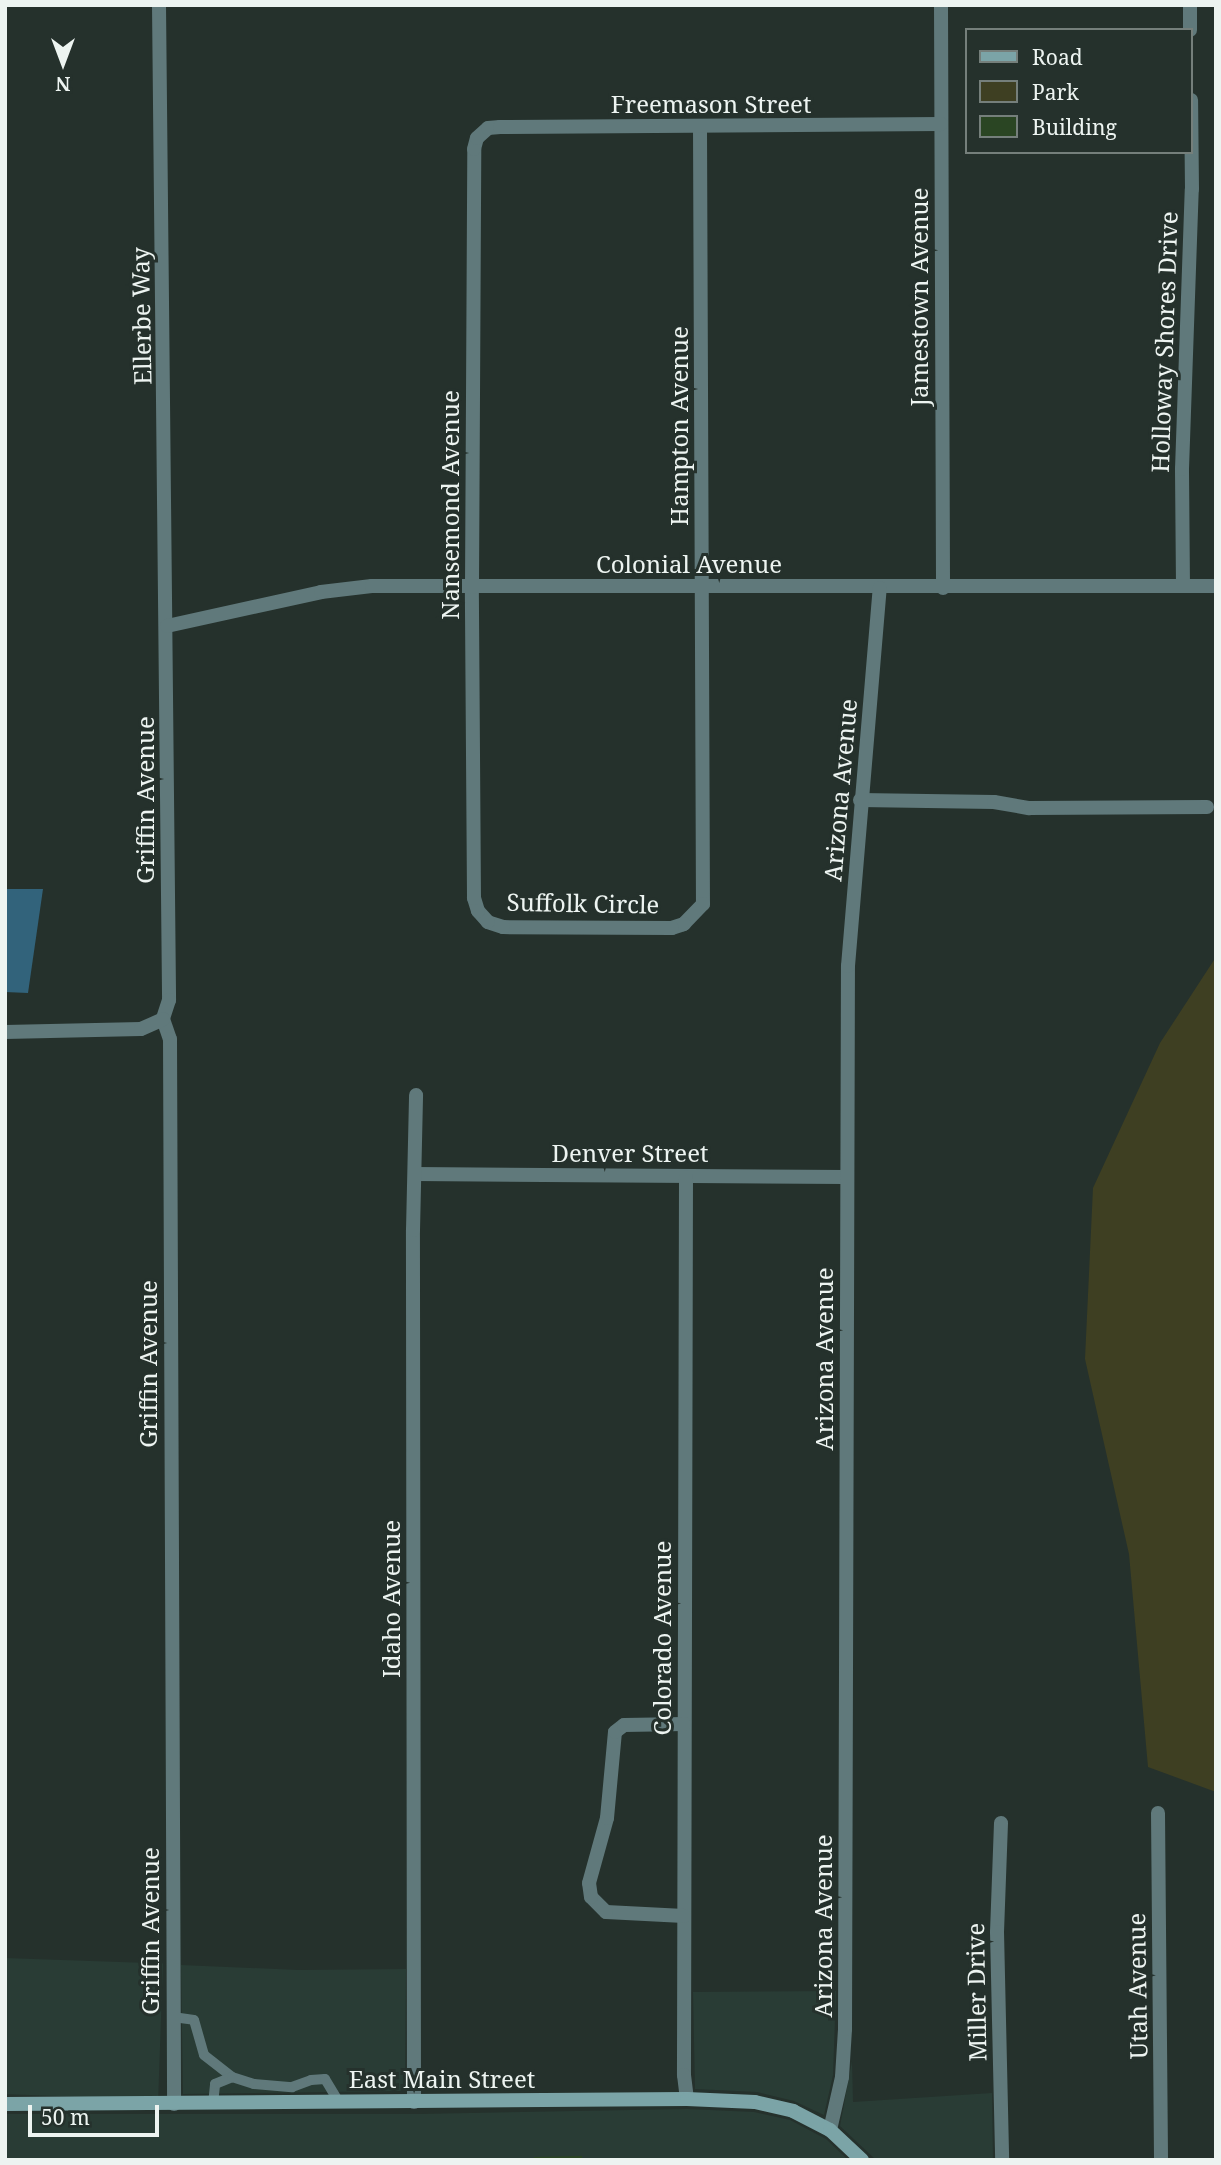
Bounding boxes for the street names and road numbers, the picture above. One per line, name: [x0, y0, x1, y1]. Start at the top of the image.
street label: Freemason Street: [611, 90, 811, 118]
street label: Jamestown Avenue: [905, 188, 933, 406]
street label: Holloway Shores Drive: [1145, 211, 1183, 473]
street label: Ellerbe Way: [125, 247, 157, 385]
street label: Hampton Avenue: [665, 326, 693, 526]
street label: Nansemond Avenue: [436, 390, 464, 620]
street label: Colonial Avenue: [596, 550, 782, 578]
street label: Arizona Avenue: [818, 698, 862, 882]
street label: Griffin Avenue: [131, 716, 159, 884]
street label: Suffolk Circle: [506, 887, 660, 919]
street label: Denver Street: [552, 1139, 708, 1167]
street label: Arizona Avenue: [810, 1267, 838, 1451]
street label: Griffin Avenue: [134, 1280, 162, 1448]
street label: Idaho Avenue: [377, 1520, 405, 1678]
street label: Colorado Avenue: [648, 1541, 676, 1735]
street label: Arizona Avenue: [809, 1834, 837, 2018]
street label: Griffin Avenue: [136, 1847, 164, 2015]
street label: Utah Avenue: [1121, 1913, 1153, 2059]
street label: Miller Drive: [960, 1922, 992, 2062]
street label: East Main Street: [349, 2065, 535, 2093]

